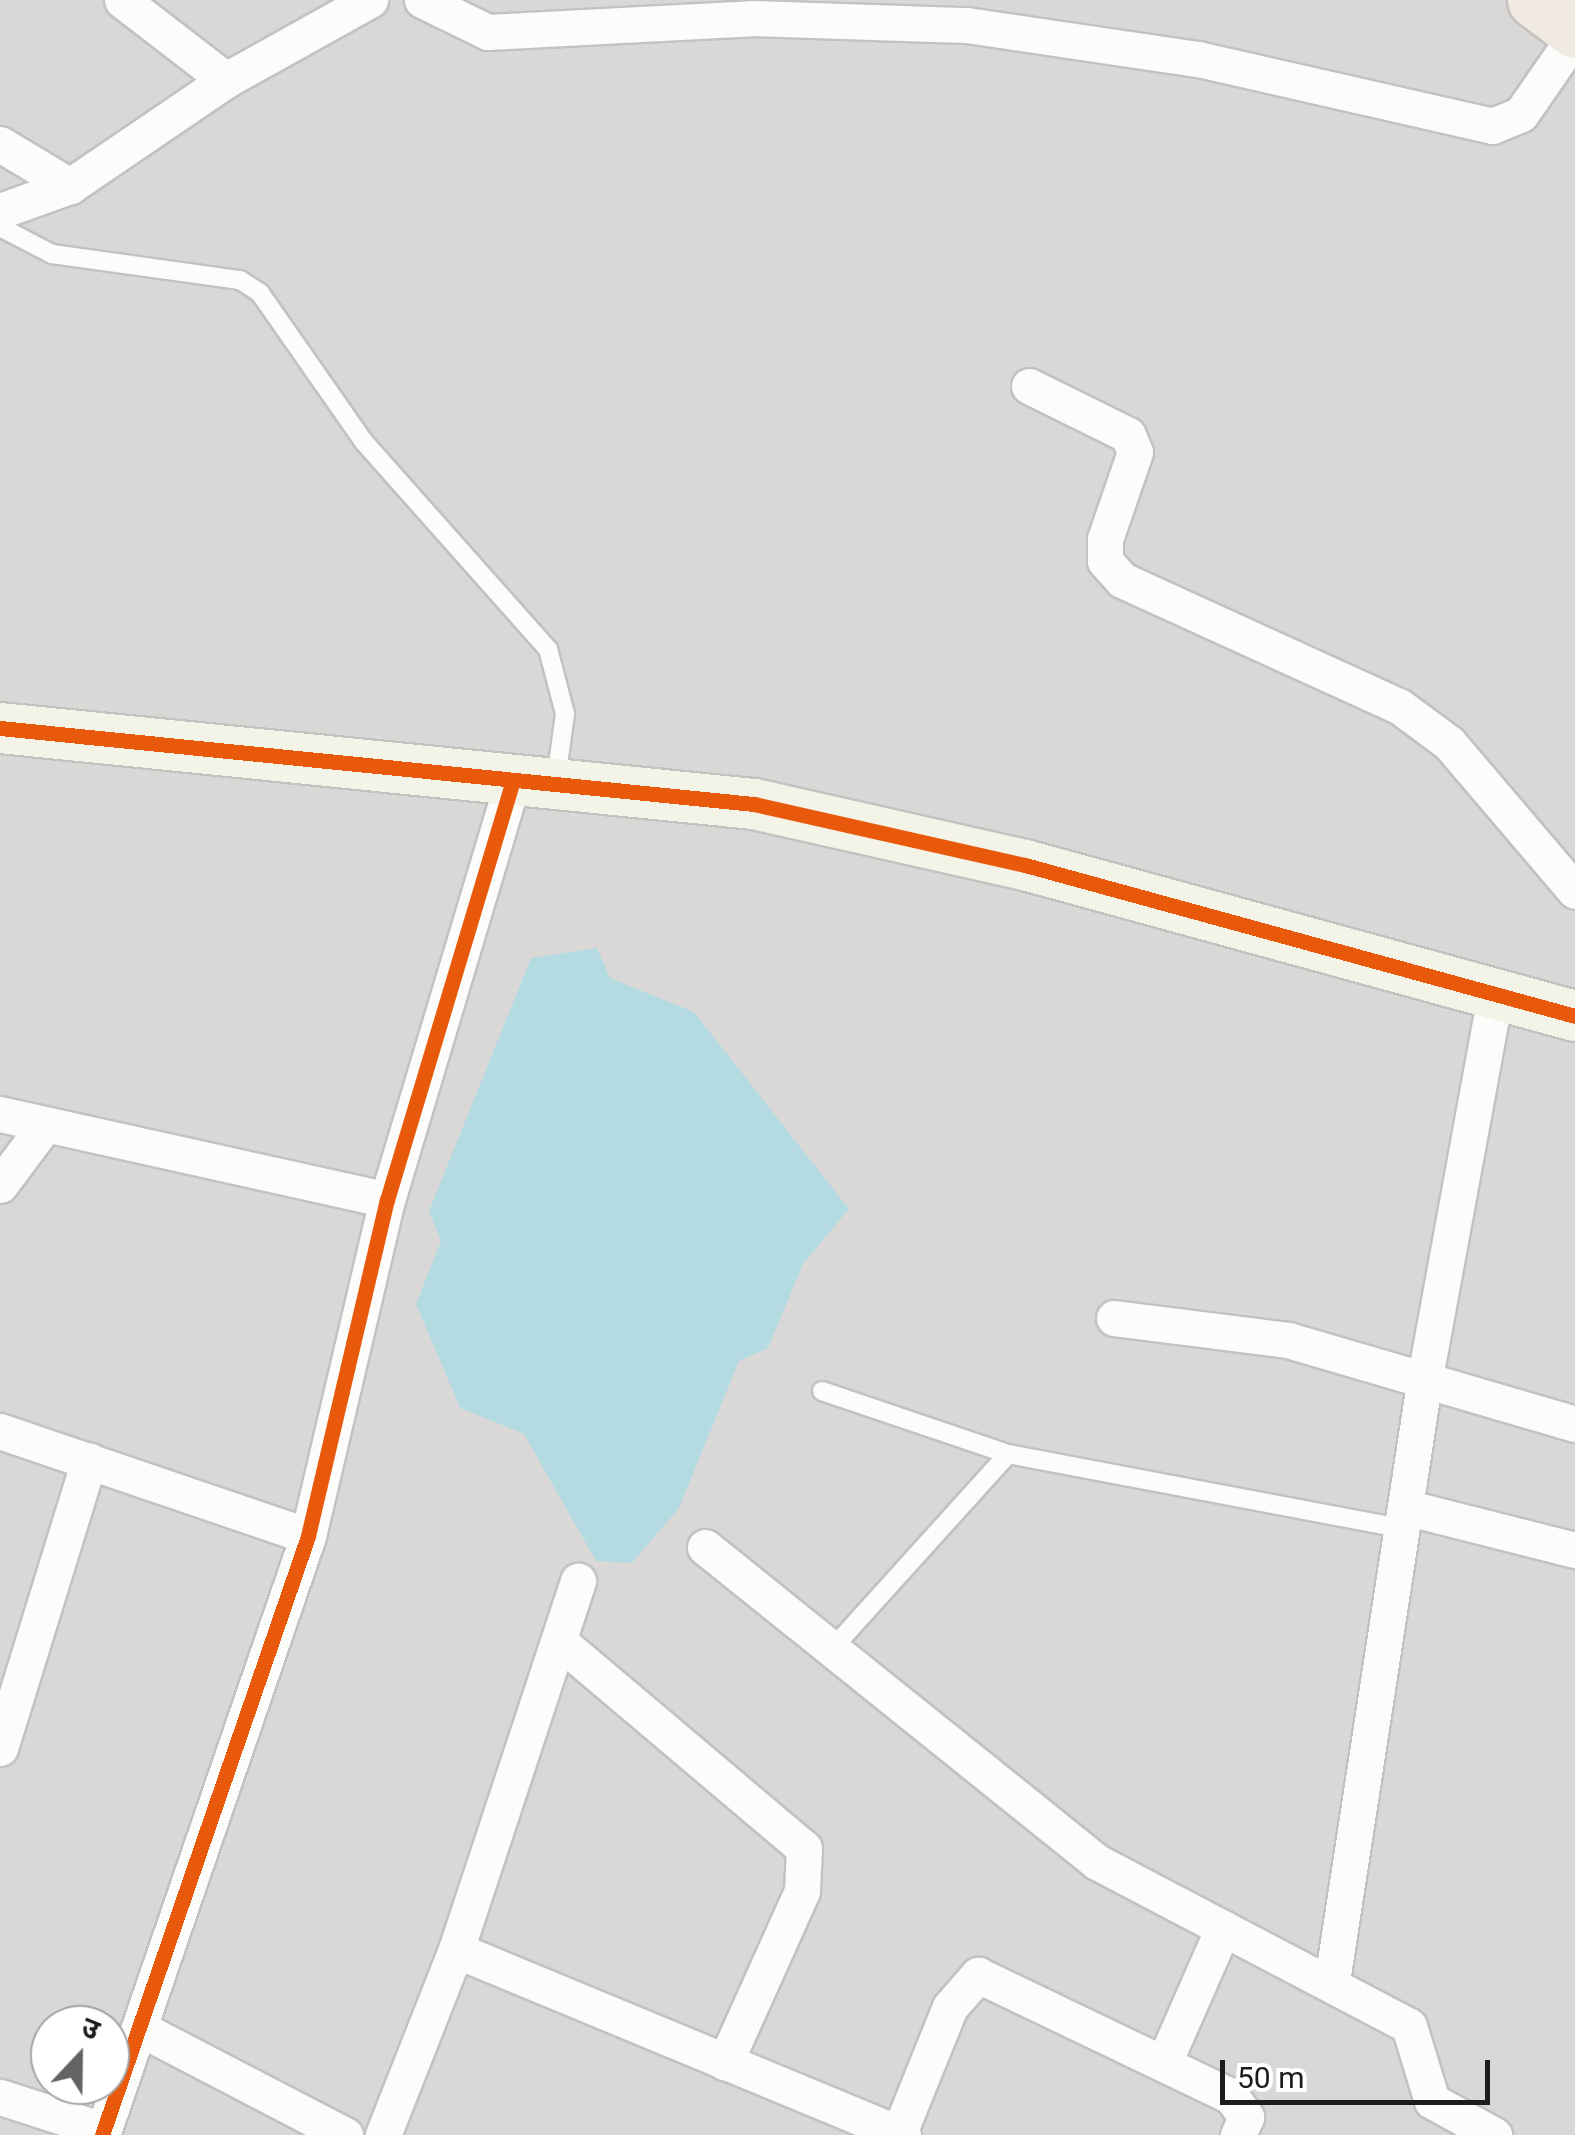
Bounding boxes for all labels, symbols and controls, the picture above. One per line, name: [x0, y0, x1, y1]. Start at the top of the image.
north arrow: [30, 2005, 130, 2105]
text: उ: [77, 2010, 104, 2047]
scale bar: [1225, 2040, 1495, 2102]
text: 50 m: [1237, 2060, 1304, 2095]

